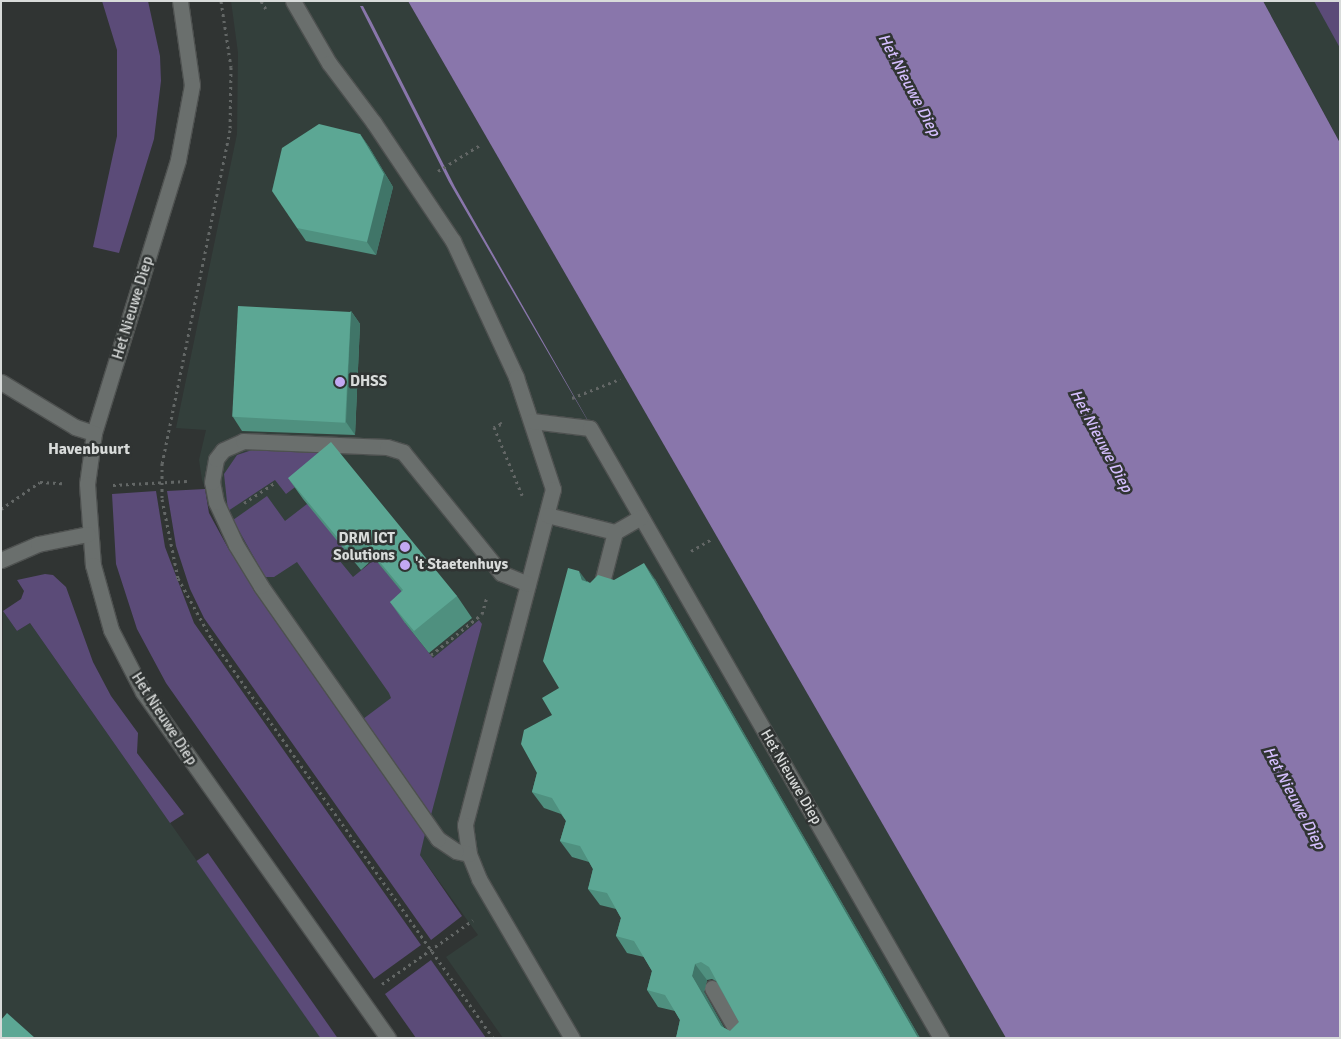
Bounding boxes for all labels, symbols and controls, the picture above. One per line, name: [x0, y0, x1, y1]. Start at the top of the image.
water label: Het Nieuwe Diep: [874, 30, 944, 140]
street label: Het Nieuwe Diep: [109, 254, 157, 362]
place label: DHSS: [350, 373, 387, 391]
marker: DHSS: [334, 376, 346, 388]
water label: Het Nieuwe Diep: [1066, 386, 1136, 496]
district label: Havenbuurt: [48, 439, 130, 459]
place label: DRM ICT Solutions: [333, 529, 395, 564]
marker: DRM ICT Solutions: [399, 541, 411, 553]
place label: 't Staetenhuys: [415, 556, 508, 574]
marker: 't Staetenhuys: [399, 559, 411, 571]
street label: Het Nieuwe Diep: [127, 669, 201, 769]
street label: Het Nieuwe Diep: [756, 726, 826, 828]
water label: Het Nieuwe Diep: [1259, 743, 1329, 853]

